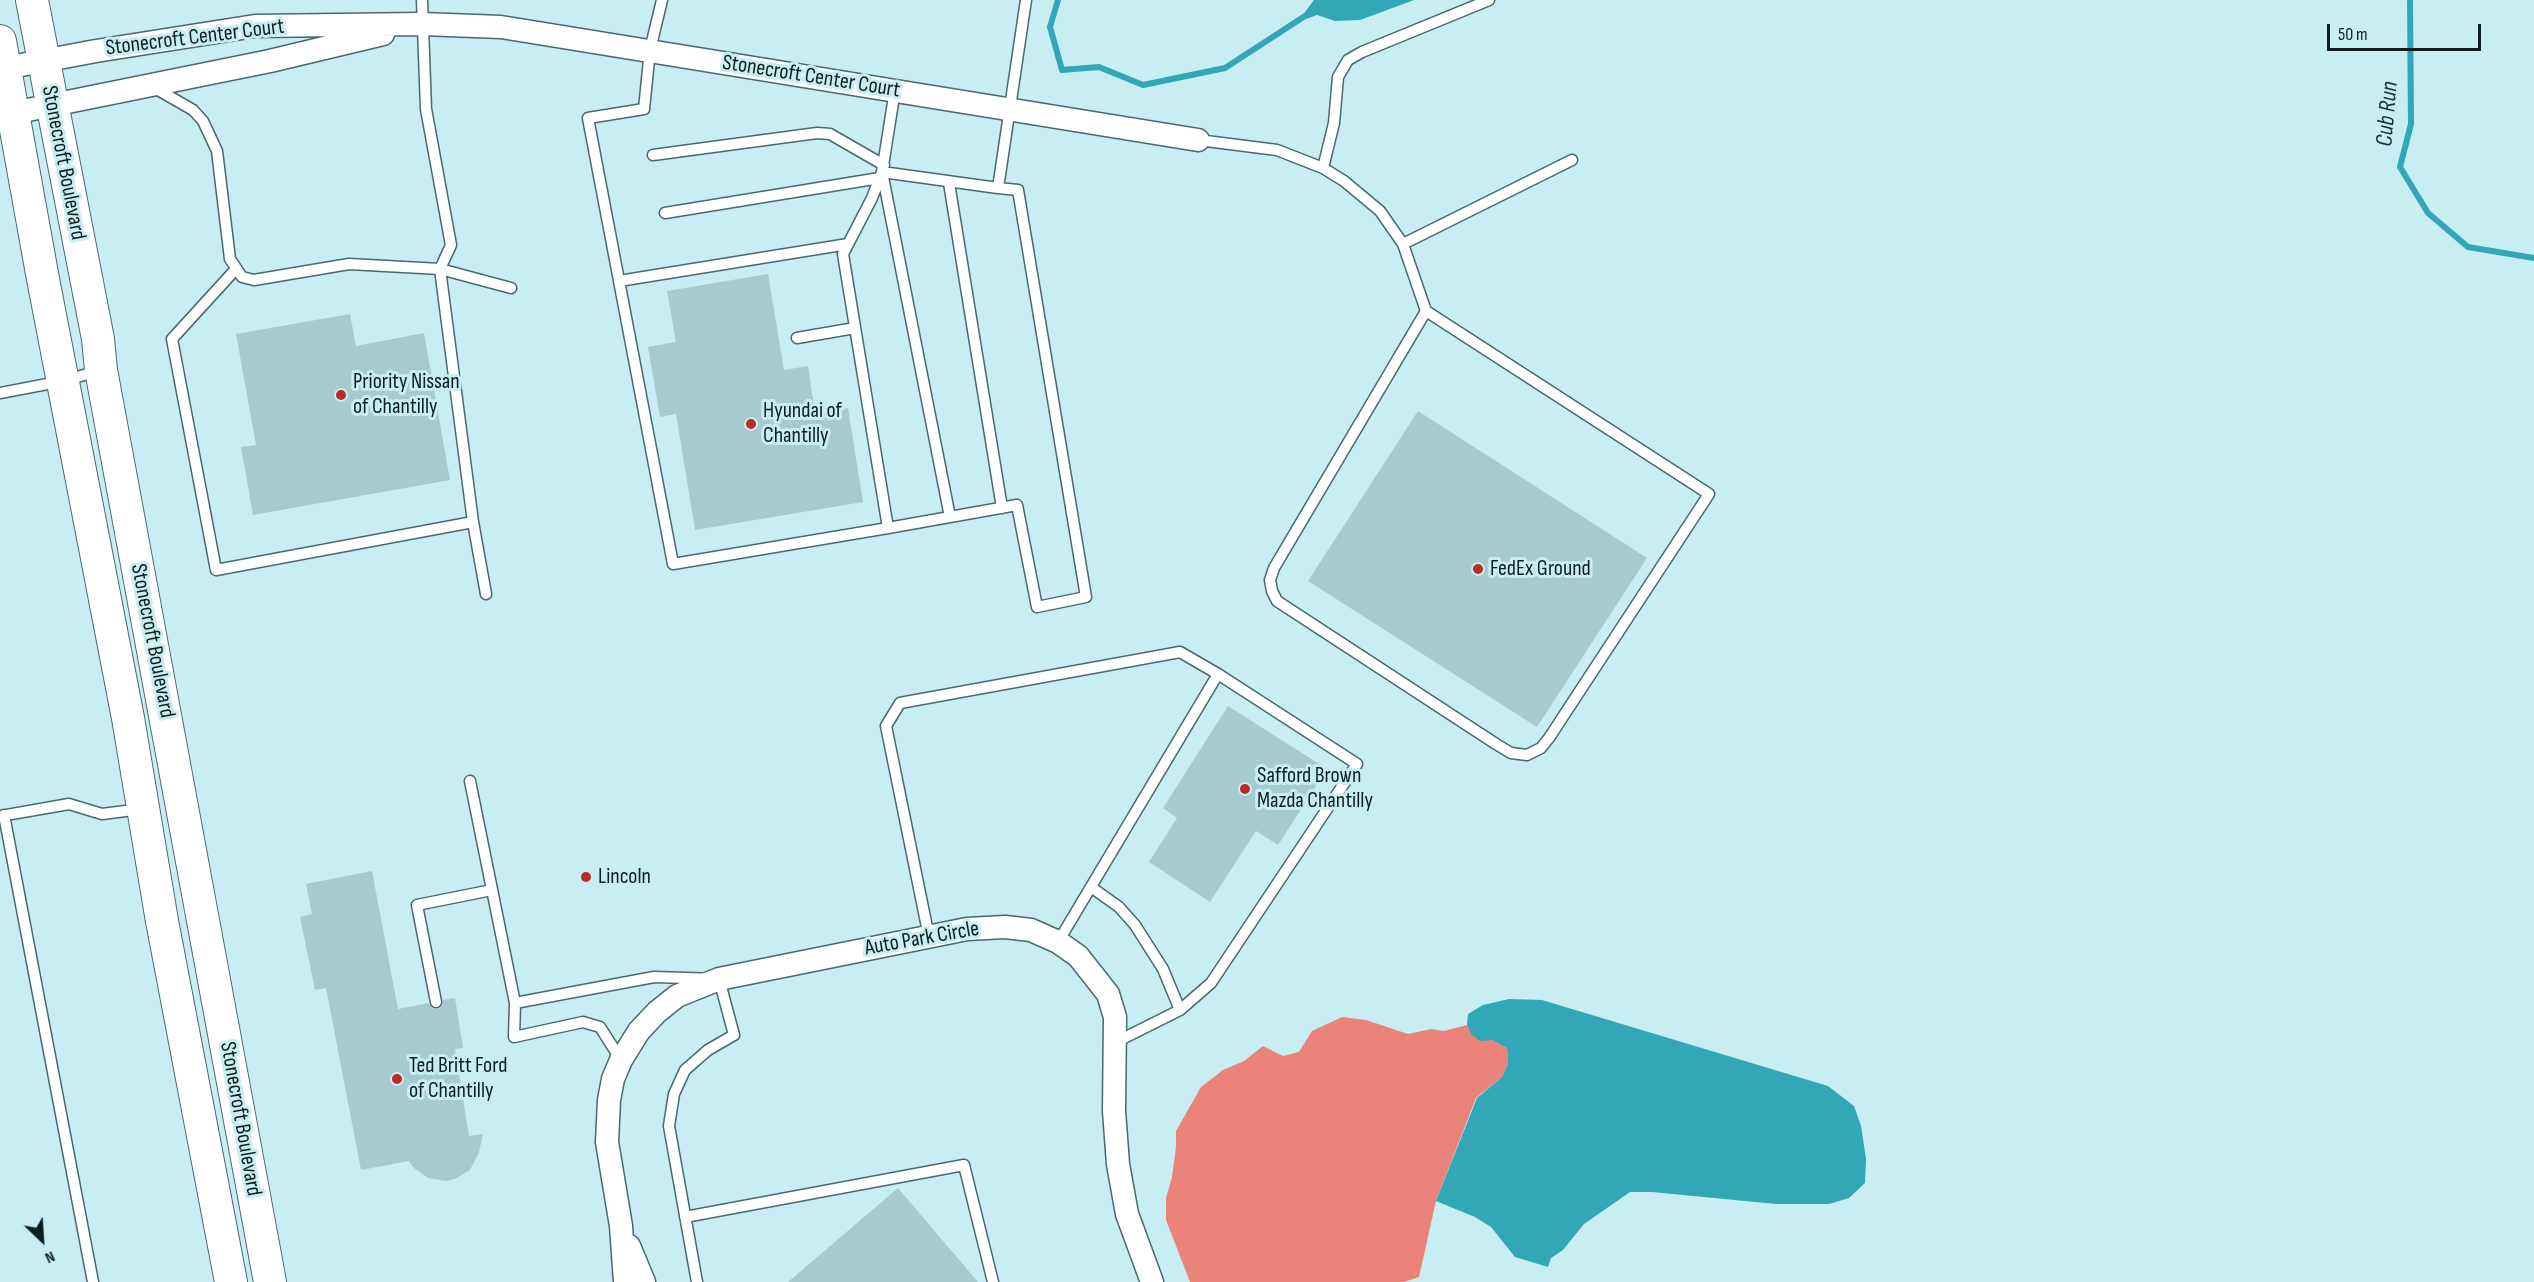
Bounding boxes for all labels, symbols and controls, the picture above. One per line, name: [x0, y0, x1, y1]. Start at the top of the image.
scale bar: [2330, 12, 2484, 50]
street label: Stonecroft Center Court: [104, 14, 286, 62]
text: 50 m: [2338, 24, 2368, 45]
street label: Stonecroft Center Court: [720, 50, 902, 104]
water label: Cub Run: [2371, 80, 2405, 148]
street label: Stonecroft Boulevard: [35, 84, 91, 242]
place label: Priority Nissan of Chantilly: [353, 369, 460, 420]
marker: Priority Nissan of Chantilly: [334, 388, 348, 402]
place label: Hyundai of Chantilly: [763, 398, 842, 450]
marker: Hyundai of Chantilly: [744, 417, 758, 431]
place label: FedEx Ground: [1490, 556, 1591, 582]
street label: Stonecroft Boulevard: [124, 562, 180, 720]
marker: FedEx Ground: [1471, 562, 1485, 576]
place label: Safford Brown Mazda Chantilly: [1257, 763, 1373, 814]
marker: Safford Brown Mazda Chantilly: [1238, 782, 1252, 796]
place label: Lincoln: [598, 864, 651, 890]
marker: Lincoln: [579, 870, 593, 884]
street label: Auto Park Circle: [863, 916, 981, 962]
street label: Stonecroft Boulevard: [213, 1040, 267, 1198]
place label: Ted Britt Ford of Chantilly: [409, 1053, 507, 1104]
marker: Ted Britt Ford of Chantilly: [390, 1072, 404, 1086]
north arrow: [12, 1210, 72, 1270]
text: N: [42, 1246, 58, 1267]

